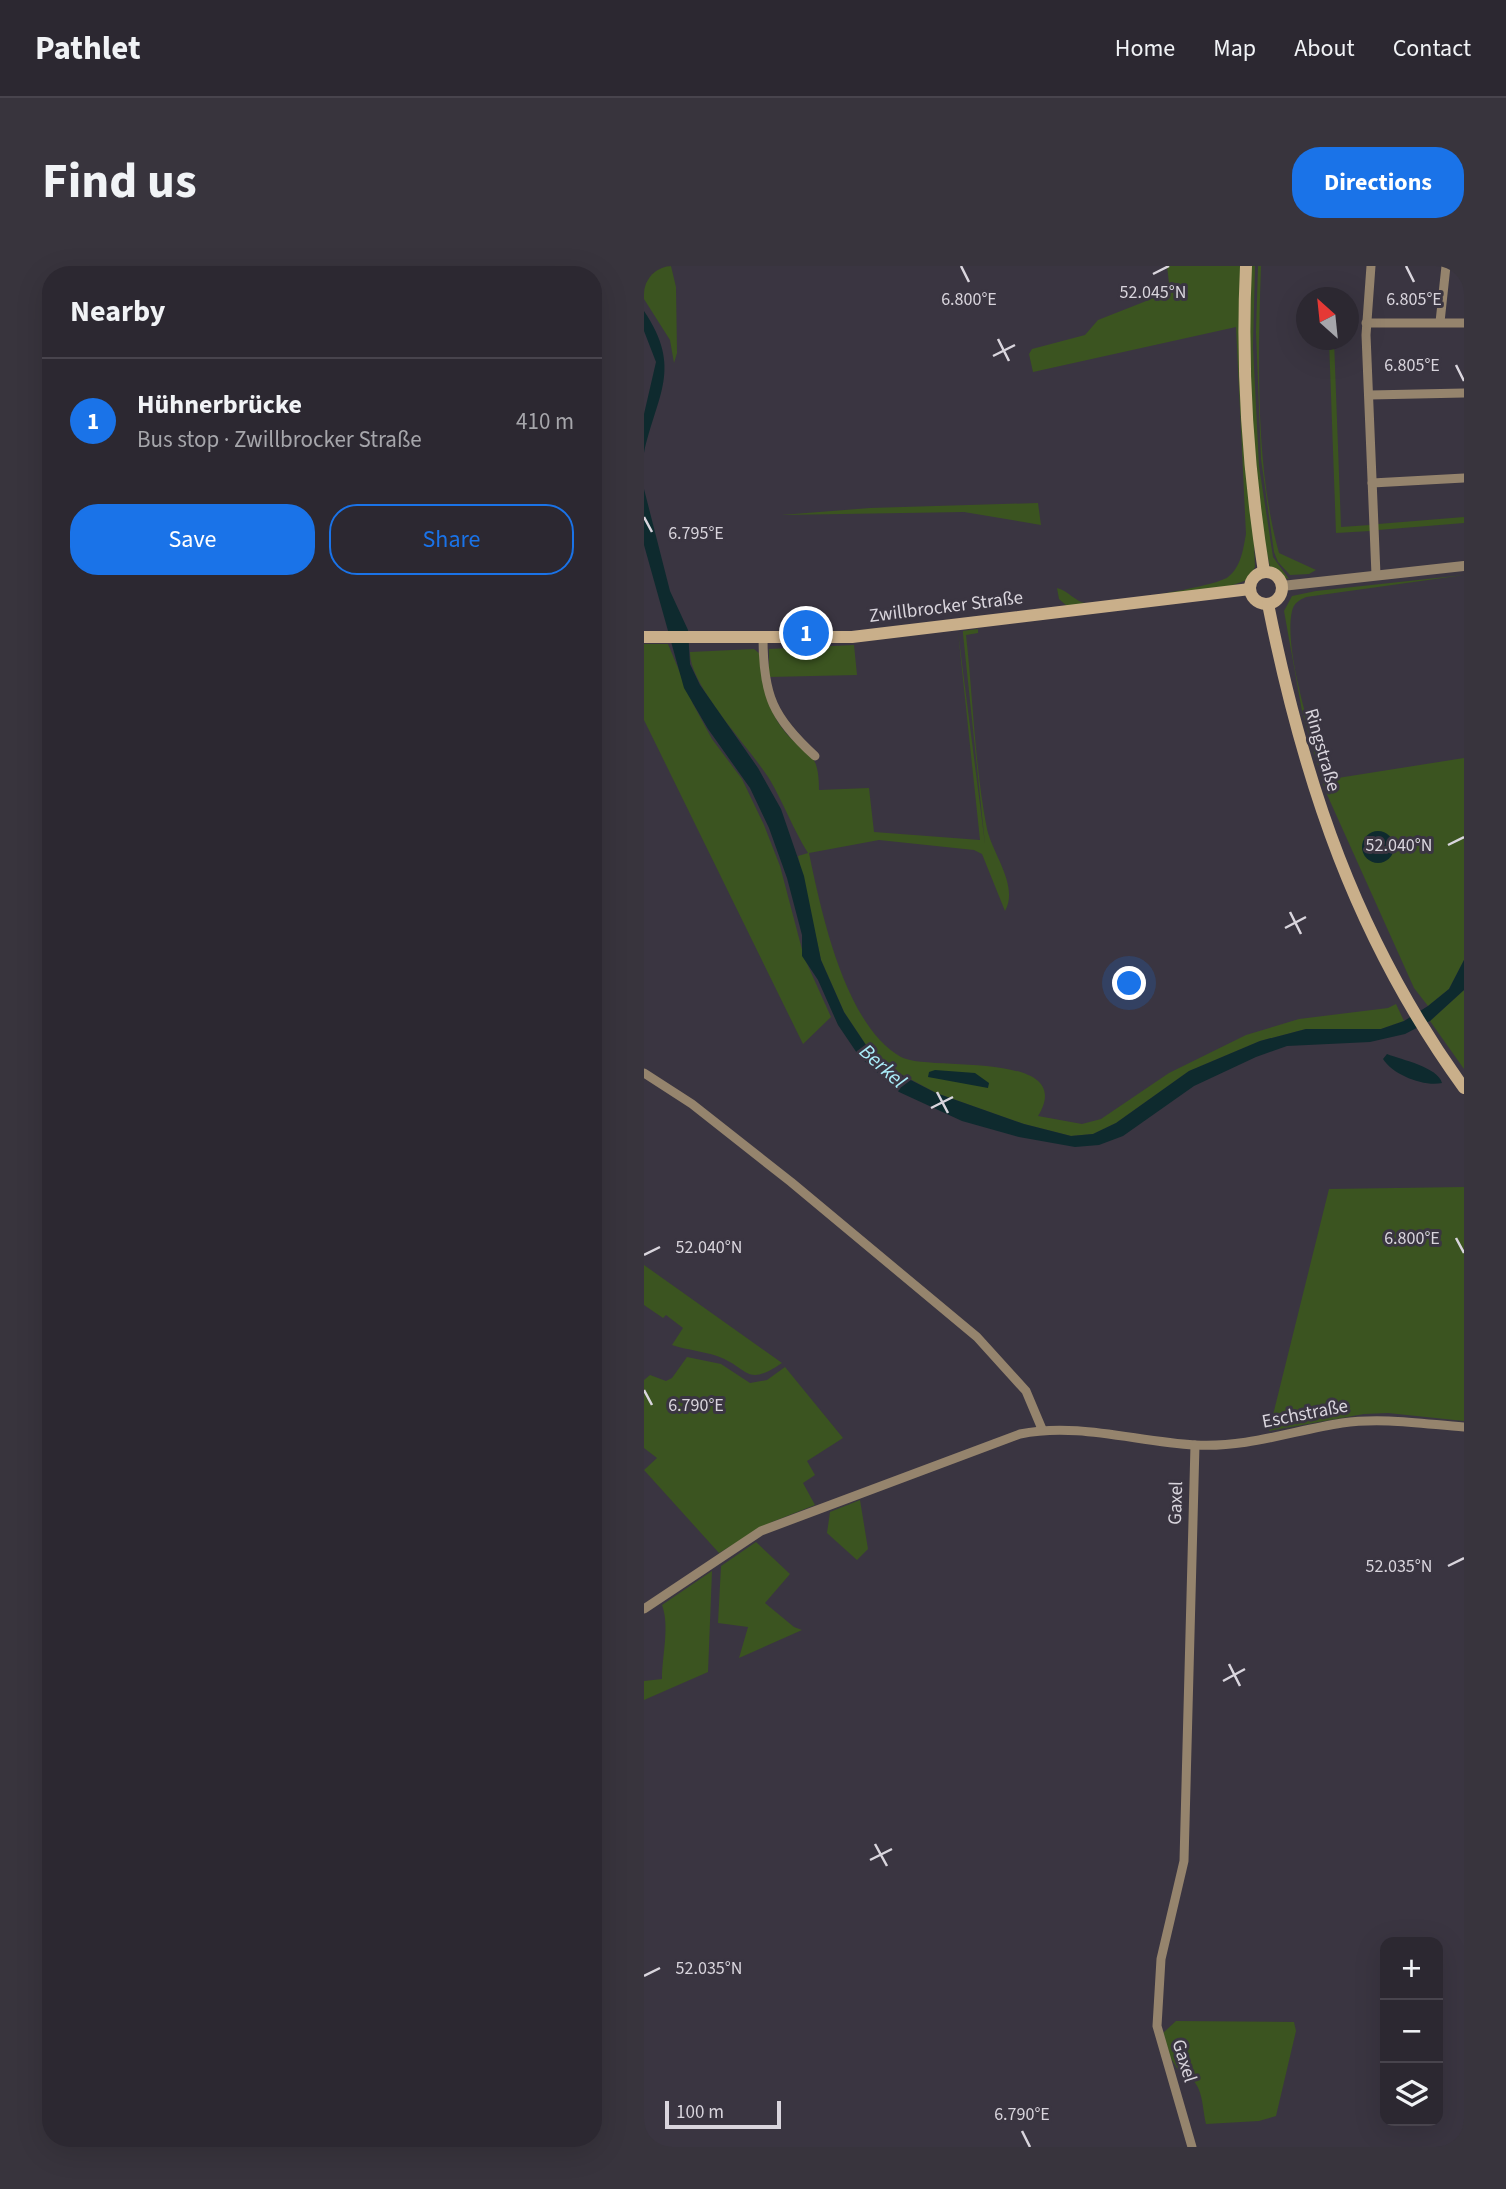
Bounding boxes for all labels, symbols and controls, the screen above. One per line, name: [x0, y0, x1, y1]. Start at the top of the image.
text: Pathlet: [35, 25, 141, 72]
text: Home: [1115, 31, 1175, 66]
text: Map: [1213, 31, 1256, 66]
text: About: [1294, 31, 1355, 66]
text: Contact: [1393, 31, 1471, 66]
text: Find us: [42, 147, 197, 217]
button: Directions: [1292, 147, 1464, 218]
text: 52.045°N: [1120, 280, 1186, 305]
text: 6.800°E: [941, 287, 997, 312]
north arrow: [1296, 287, 1359, 350]
text: 6.805°E: [1386, 287, 1442, 312]
text: Nearby: [70, 290, 165, 333]
text: 6.805°E: [1384, 353, 1440, 378]
text: Hühnerbrücke: [137, 386, 302, 423]
text: 1: [87, 405, 99, 438]
text: 410 m: [516, 405, 574, 438]
text: Bus stop · Zwillbrocker Straße: [137, 423, 422, 456]
button: Save: [70, 504, 315, 575]
button: Share: [329, 504, 574, 575]
text: 6.795°E: [668, 521, 724, 546]
street label: Zwillbrocker Straße: [867, 584, 1025, 630]
pin: 1: [783, 607, 829, 659]
street label: Ringstraße: [1297, 705, 1347, 795]
text: 52.040°N: [1366, 833, 1432, 858]
your location: [1112, 966, 1146, 1000]
water label: Berkel: [853, 1037, 914, 1096]
text: 6.800°E: [1384, 1226, 1440, 1251]
text: 52.040°N: [676, 1235, 742, 1260]
street label: Eschstraße: [1260, 1392, 1350, 1436]
text: 6.790°E: [668, 1393, 724, 1418]
street label: Gaxel: [1162, 1481, 1190, 1525]
text: 52.035°N: [1366, 1554, 1432, 1579]
map controls: [1380, 1937, 1443, 2126]
button: +: [1380, 1937, 1443, 2000]
text: 52.035°N: [676, 1956, 742, 1981]
button: −: [1380, 2000, 1443, 2063]
street label: Gaxel: [1165, 2036, 1203, 2086]
button: layers: [1380, 2063, 1443, 2126]
scale bar: [665, 2098, 780, 2130]
text: 100 m: [676, 2099, 724, 2126]
text: 6.790°E: [994, 2102, 1050, 2127]

